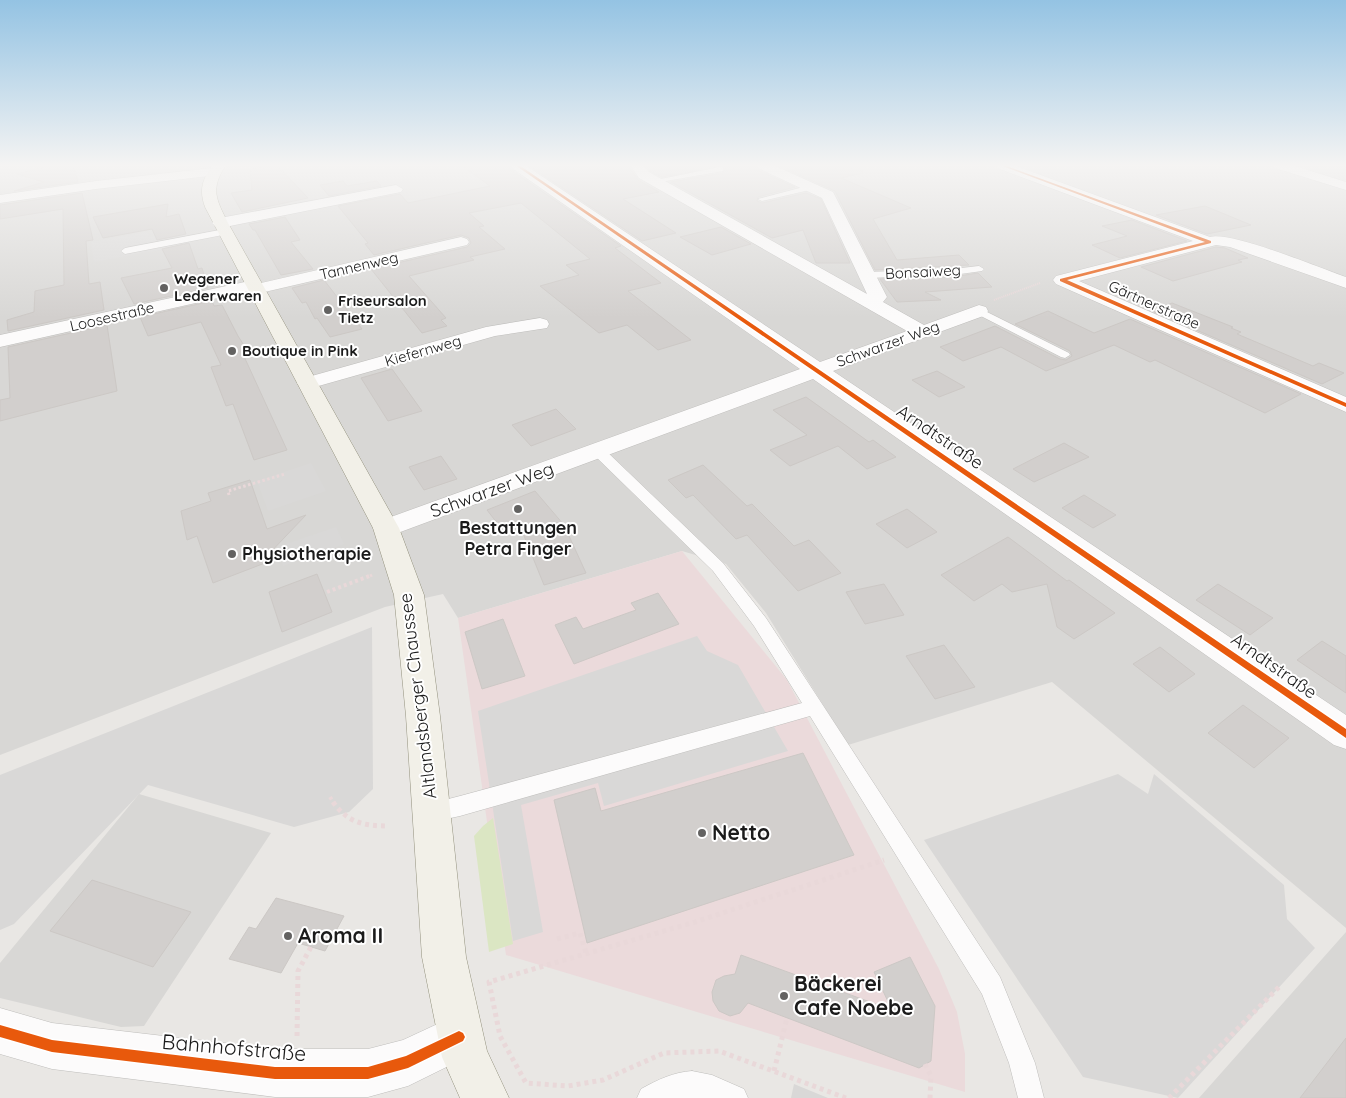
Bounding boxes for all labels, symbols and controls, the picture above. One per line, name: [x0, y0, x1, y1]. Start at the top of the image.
street label: Tannenweg: [318, 247, 400, 284]
street label: Bonsaiweg: [885, 260, 961, 283]
place label: Wegener Lederwaren: [174, 269, 262, 305]
street label: Gärtnerstraße: [1106, 276, 1203, 333]
marker: Wegener Lederwaren: [158, 282, 170, 294]
place label: Friseursalon Tietz: [338, 291, 427, 327]
street label: Loosestraße: [68, 298, 156, 335]
marker: Friseursalon Tietz: [322, 304, 334, 316]
street label: Schwarzer Weg: [834, 316, 942, 371]
street label: Kiefernweg: [382, 331, 463, 370]
place label: Boutique in Pink: [242, 341, 358, 360]
marker: Boutique in Pink: [226, 345, 238, 357]
street label: Arndtstraße: [893, 399, 988, 474]
street label: Schwarzer Weg: [427, 456, 557, 523]
marker: Bestattungen Petra Finger: [512, 503, 524, 515]
place label: Bestattungen Petra Finger: [459, 516, 577, 560]
place label: Physiotherapie: [242, 542, 371, 565]
marker: Physiotherapie: [226, 548, 238, 560]
street label: Altlandsberger Chaussee: [393, 592, 442, 800]
street label: Arndtstraße: [1227, 628, 1322, 704]
place label: Netto: [712, 819, 770, 845]
marker: Netto: [696, 827, 708, 839]
place label: Aroma II: [298, 922, 383, 948]
marker: Aroma II: [282, 930, 294, 942]
place label: Bäckerei Cafe Noebe: [794, 970, 914, 1020]
marker: Bäckerei Cafe Noebe: [778, 990, 790, 1002]
street label: Bahnhofstraße: [161, 1028, 307, 1066]

